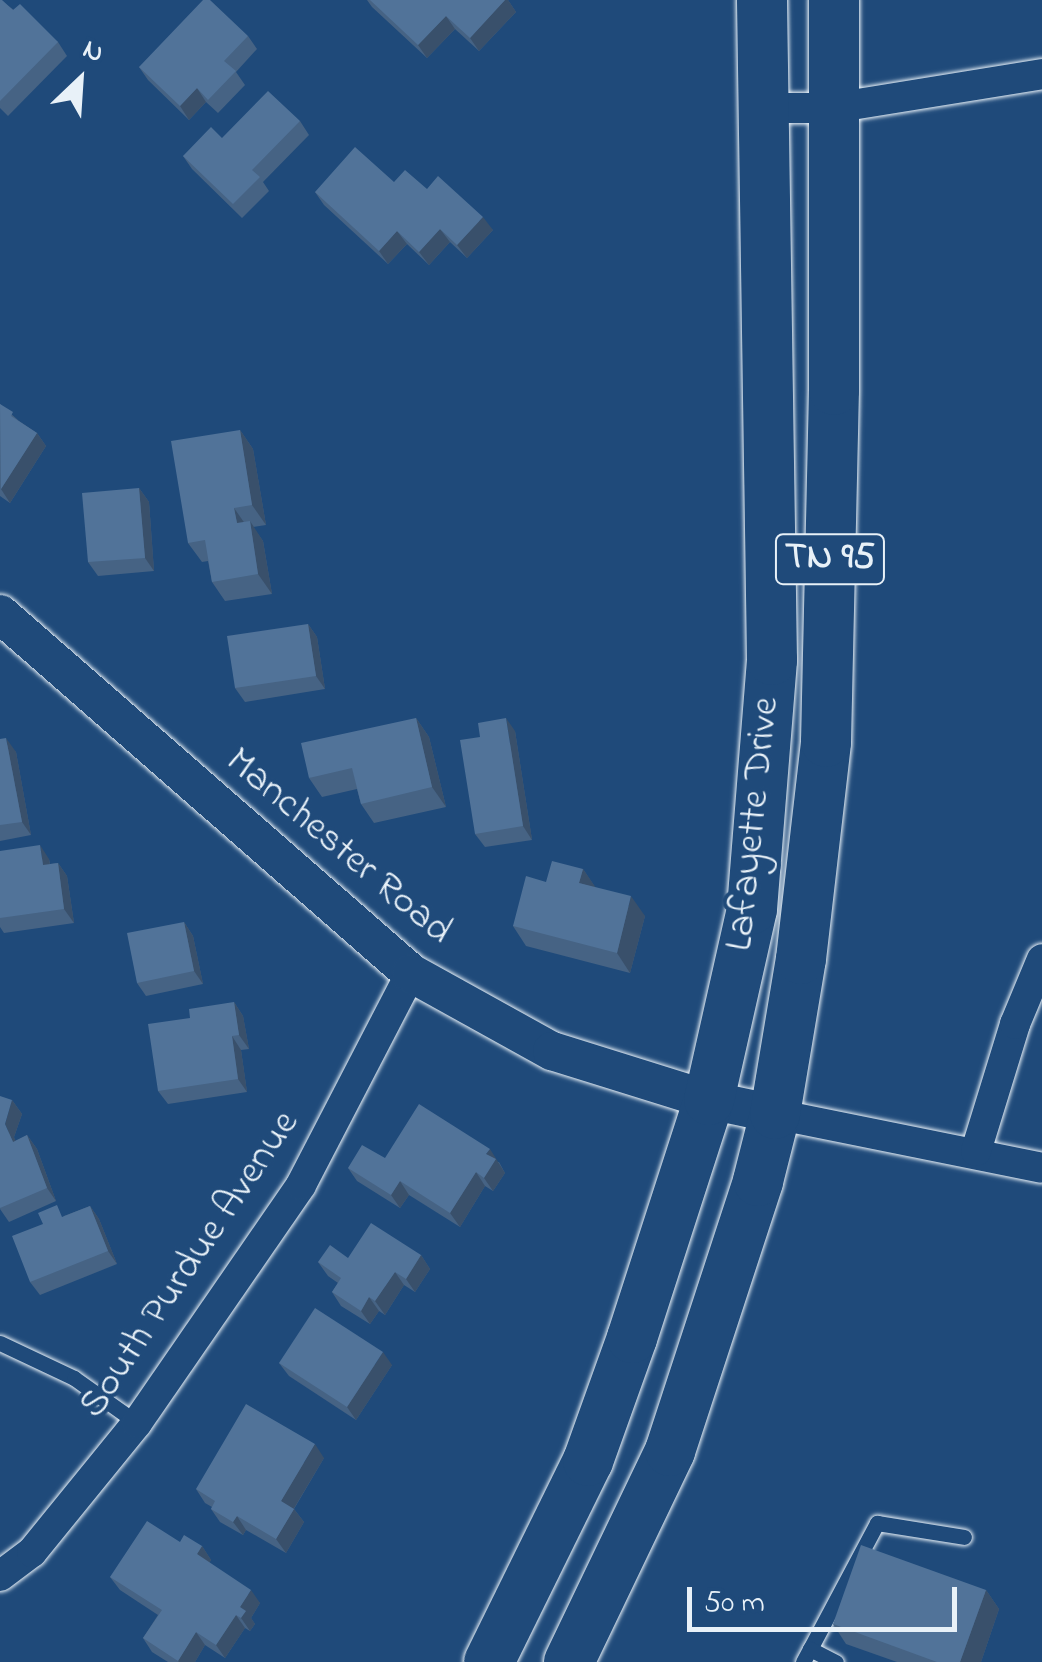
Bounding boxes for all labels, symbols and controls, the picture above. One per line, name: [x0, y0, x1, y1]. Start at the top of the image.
north arrow: [30, 30, 130, 130]
text: N: [76, 30, 110, 75]
road number: TN 95: [772, 526, 888, 592]
street label: Lafayette Drive: [717, 695, 791, 953]
street label: Manchester Road: [215, 738, 461, 956]
street label: South Purdue Avenue: [69, 1102, 311, 1428]
scale bar: [692, 1567, 962, 1629]
text: 50 m: [704, 1582, 765, 1626]

